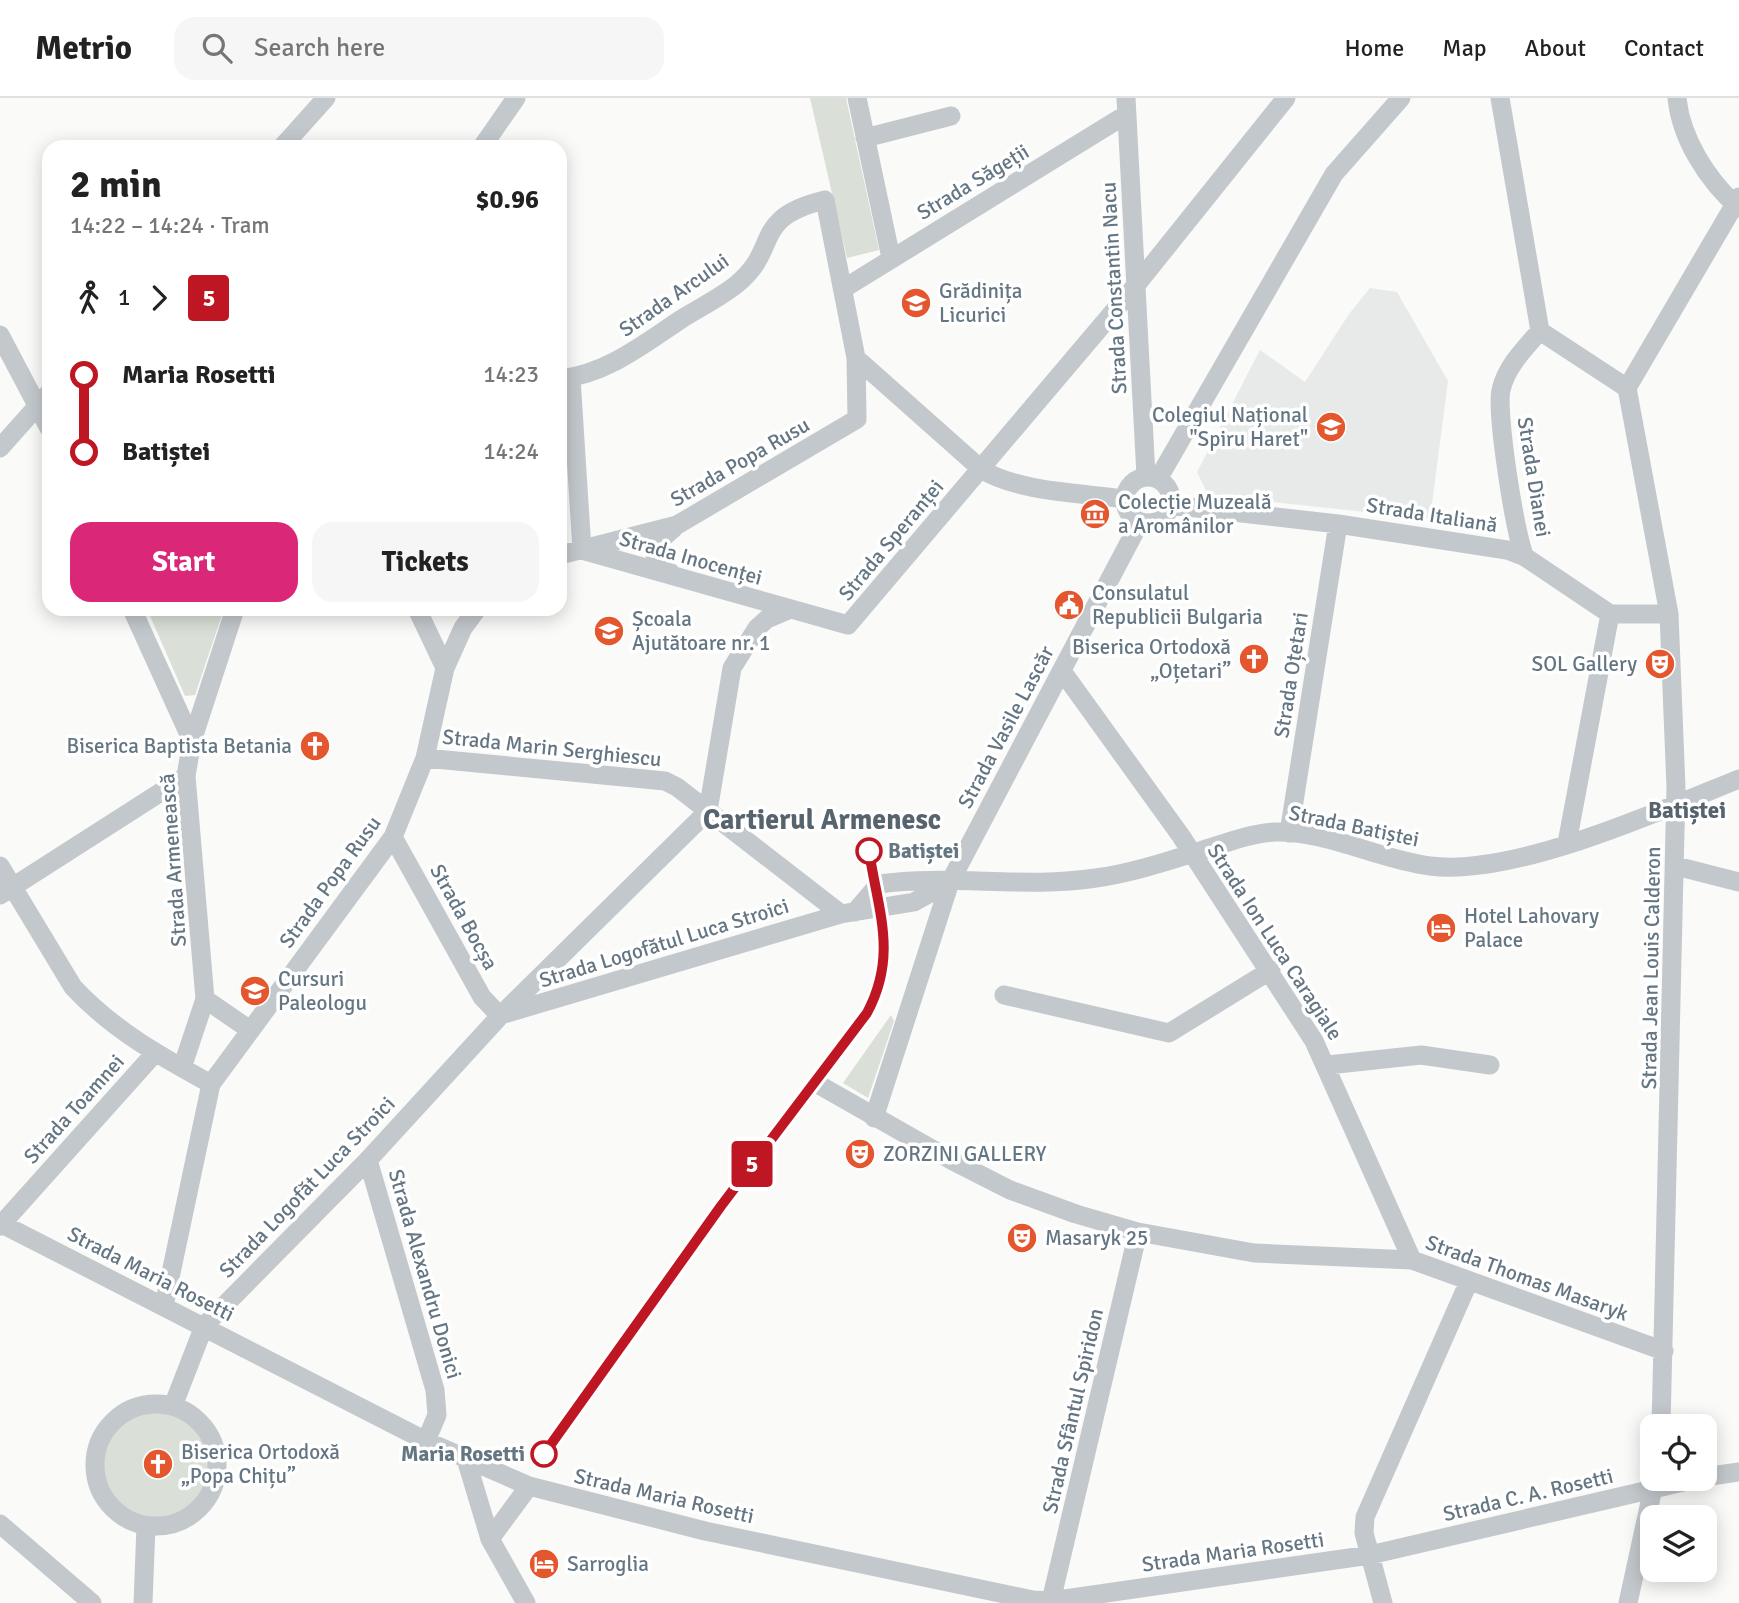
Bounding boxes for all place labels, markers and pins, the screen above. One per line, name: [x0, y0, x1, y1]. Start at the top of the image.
place label: Grădinița Licurici: [939, 278, 1022, 328]
school or university icon: Grădinița Licurici: [899, 286, 933, 320]
place label: Colegiul Național "Spiru Haret": [1152, 402, 1308, 452]
school or university icon: Colegiul Național "Spiru Haret": [1314, 410, 1348, 444]
place label: Colecție Muzeală a Aromânilor: [1118, 489, 1272, 539]
museum icon: Colecție Muzeală a Aromânilor: [1078, 497, 1112, 531]
place label: Consulatul Republicii Bulgaria: [1092, 580, 1263, 630]
public building icon: Consulatul Republicii Bulgaria: [1052, 588, 1086, 622]
place label: Școala Ajutătoare nr. 1: [632, 606, 770, 656]
school or university icon: Școala Ajutătoare nr. 1: [592, 614, 626, 648]
place label: Biserica Ortodoxă „Oțetari”: [1072, 634, 1231, 684]
church icon: Biserica Ortodoxă „Oțetari”: [1237, 642, 1271, 676]
theatre icon: SOL Gallery: [1643, 647, 1677, 681]
place label: SOL Gallery: [1532, 651, 1637, 677]
church icon: Biserica Baptista Betania: [298, 729, 332, 763]
place label: Biserica Baptista Betania: [66, 733, 292, 759]
marker: Batiștei: [856, 838, 882, 864]
place label: Batiștei: [888, 838, 959, 865]
place label: Hotel Lahovary Palace: [1464, 903, 1599, 953]
hotel icon: Hotel Lahovary Palace: [1424, 911, 1458, 945]
place label: Cursuri Paleologu: [278, 966, 367, 1016]
school or university icon: Cursuri Paleologu: [238, 974, 272, 1008]
theatre icon: ZORZINI GALLERY: [843, 1137, 877, 1171]
place label: ZORZINI GALLERY: [883, 1141, 1047, 1167]
theatre icon: Masaryk 25: [1005, 1221, 1039, 1255]
place label: Masaryk 25: [1045, 1225, 1148, 1251]
place label: Biserica Ortodoxă „Popa Chițu”: [181, 1439, 340, 1489]
place label: Maria Rosetti: [401, 1441, 525, 1467]
marker: Maria Rosetti: [531, 1441, 557, 1467]
church icon: Biserica Ortodoxă „Popa Chițu”: [141, 1447, 175, 1481]
hotel icon: Sarroglia: [527, 1547, 561, 1581]
place label: Sarroglia: [567, 1551, 649, 1577]

